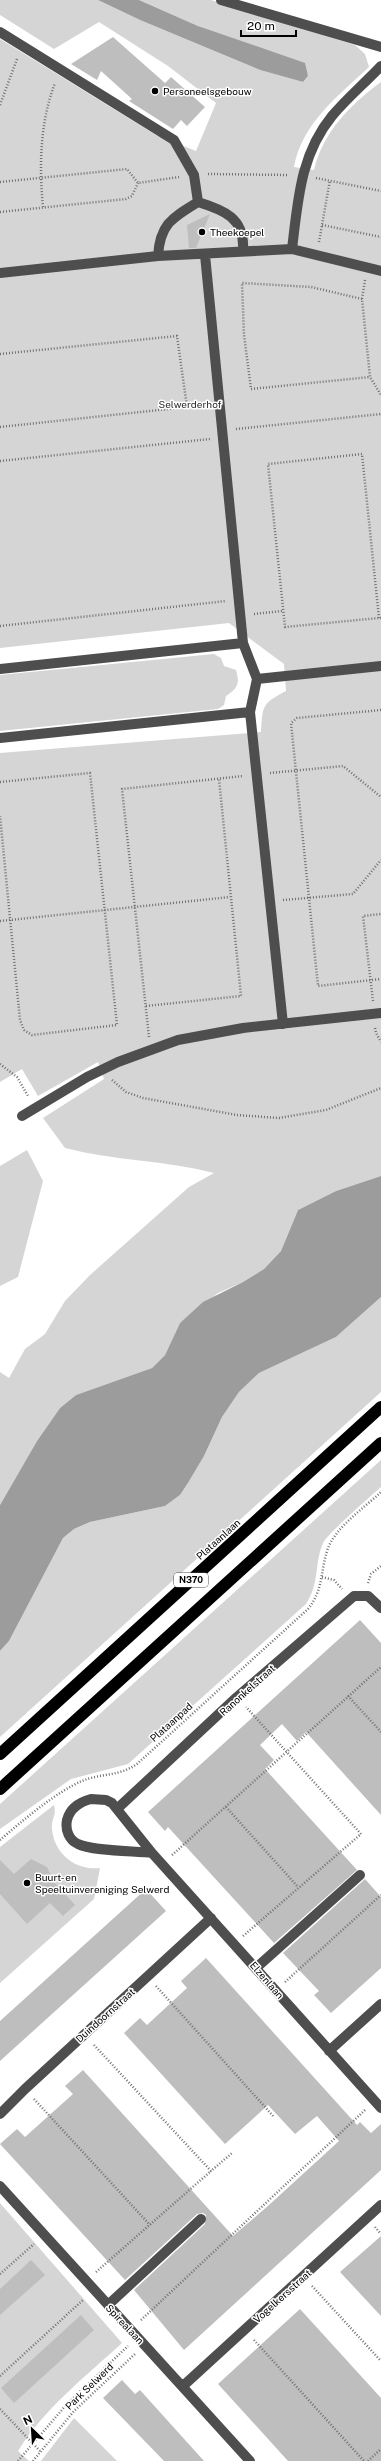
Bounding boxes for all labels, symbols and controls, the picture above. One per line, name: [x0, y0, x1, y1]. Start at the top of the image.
scale bar: [241, 12, 296, 38]
text: 20 m: [247, 19, 275, 33]
place label: Personeelsgebouw: [163, 85, 252, 97]
marker: Personeelsgebouw: [150, 86, 160, 96]
place label: Theekoepel: [210, 226, 264, 238]
marker: Theekoepel: [197, 227, 207, 237]
park label: Selwerderhof: [158, 398, 222, 410]
street label: Plataanlaan: [194, 1516, 243, 1562]
road number: N370: [174, 1573, 208, 1587]
street label: Ranonkelstraat: [217, 1662, 277, 1718]
street label: Plataanpad: [147, 1700, 195, 1744]
place label: Buurt- en Speeltuinvereniging Selwerd: [35, 1871, 169, 1895]
marker: Buurt- en Speeltuinvereniging Selwerd: [22, 1878, 32, 1888]
street label: Elzenlaan: [248, 1959, 286, 2001]
street label: Duindoornstraat: [73, 1985, 137, 2045]
street label: Vogelkersstraat: [251, 2267, 314, 2325]
street label: Spirealaan: [104, 2302, 147, 2347]
street label: Park Selwerd: [62, 2360, 116, 2412]
north arrow: [12, 2409, 52, 2449]
text: N: [21, 2413, 34, 2427]

